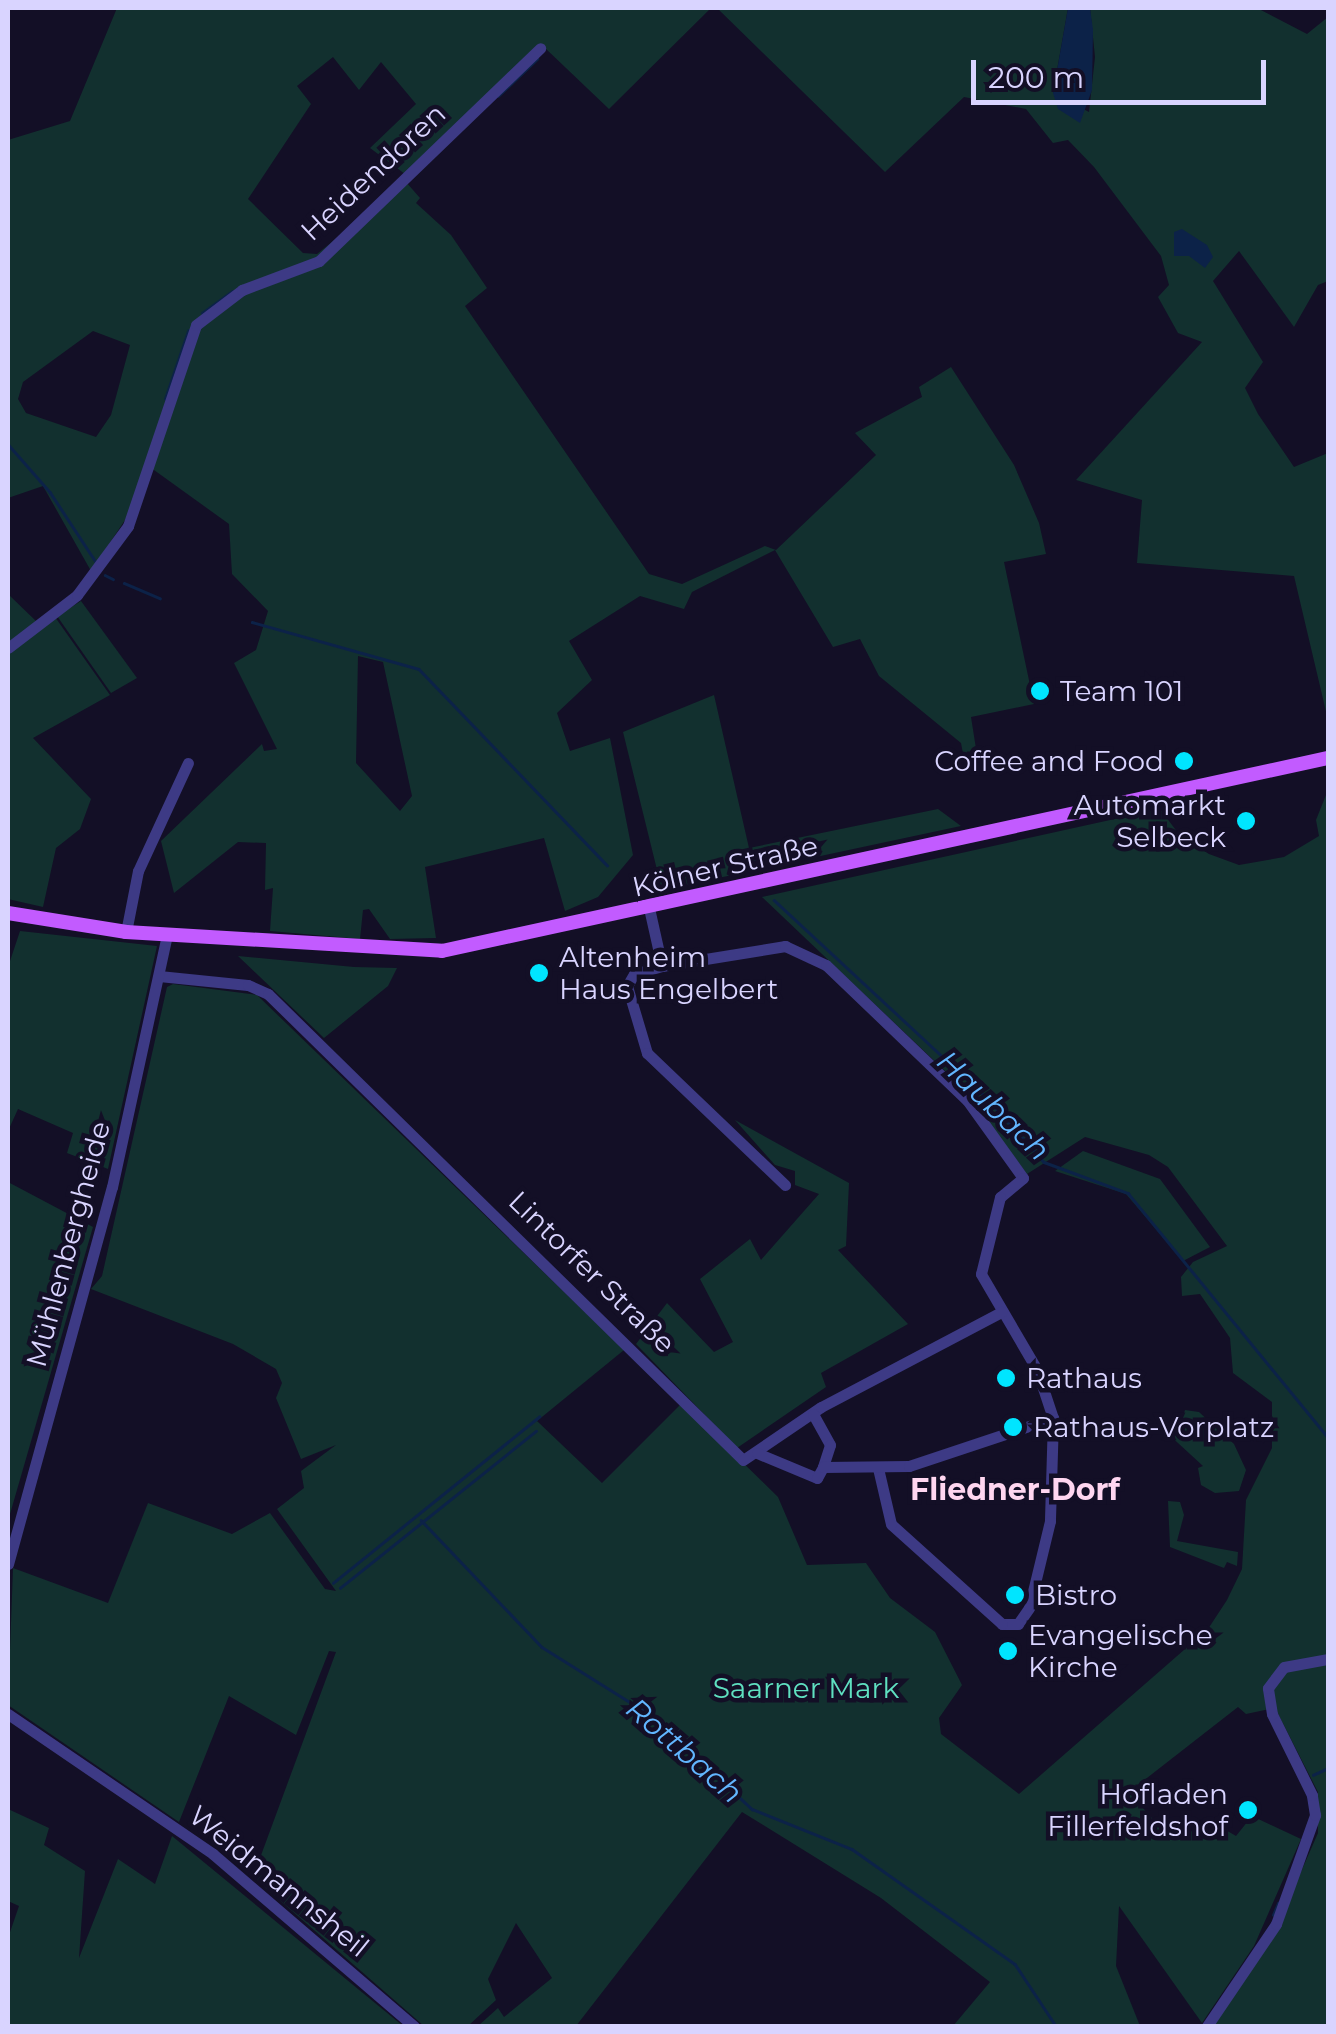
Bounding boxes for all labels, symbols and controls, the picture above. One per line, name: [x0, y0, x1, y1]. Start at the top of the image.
scale bar: [976, 40, 1271, 102]
text: 200 m: [988, 59, 1084, 96]
street label: Heidendoren: [294, 97, 452, 247]
place label: Team 101: [1060, 674, 1183, 708]
marker: Team 101: [1029, 680, 1051, 702]
place label: Coffee and Food: [934, 744, 1164, 778]
marker: Coffee and Food: [1173, 750, 1195, 772]
place label: Automarkt Selbeck: [1074, 788, 1226, 854]
marker: Automarkt Selbeck: [1235, 810, 1257, 832]
street label: Kölner Straße: [629, 828, 821, 904]
place label: Altenheim Haus Engelbert: [559, 940, 778, 1006]
marker: Altenheim Haus Engelbert: [528, 962, 550, 984]
water label: Haubach: [929, 1044, 1057, 1168]
street label: Mühlenbergheide: [19, 1117, 117, 1371]
street label: Lintorfer Straße: [502, 1184, 682, 1360]
place label: Rathaus: [1026, 1361, 1142, 1395]
marker: Rathaus: [995, 1367, 1017, 1389]
place label: Rathaus-Vorplatz: [1033, 1410, 1274, 1444]
marker: Rathaus-Vorplatz: [1002, 1416, 1024, 1438]
district label: Fliedner-Dorf: [910, 1472, 1120, 1508]
place label: Bistro: [1035, 1578, 1117, 1612]
marker: Bistro: [1004, 1584, 1026, 1606]
place label: Evangelische Kirche: [1028, 1618, 1213, 1684]
marker: Evangelische Kirche: [997, 1640, 1019, 1662]
park label: Saarner Mark: [713, 1671, 899, 1705]
water label: Rottbach: [619, 1691, 749, 1811]
place label: Hofladen Fillerfeldshof: [1047, 1777, 1228, 1843]
street label: Weidmannsheil: [182, 1798, 376, 1964]
marker: Hofladen Fillerfeldshof: [1237, 1799, 1259, 1821]

